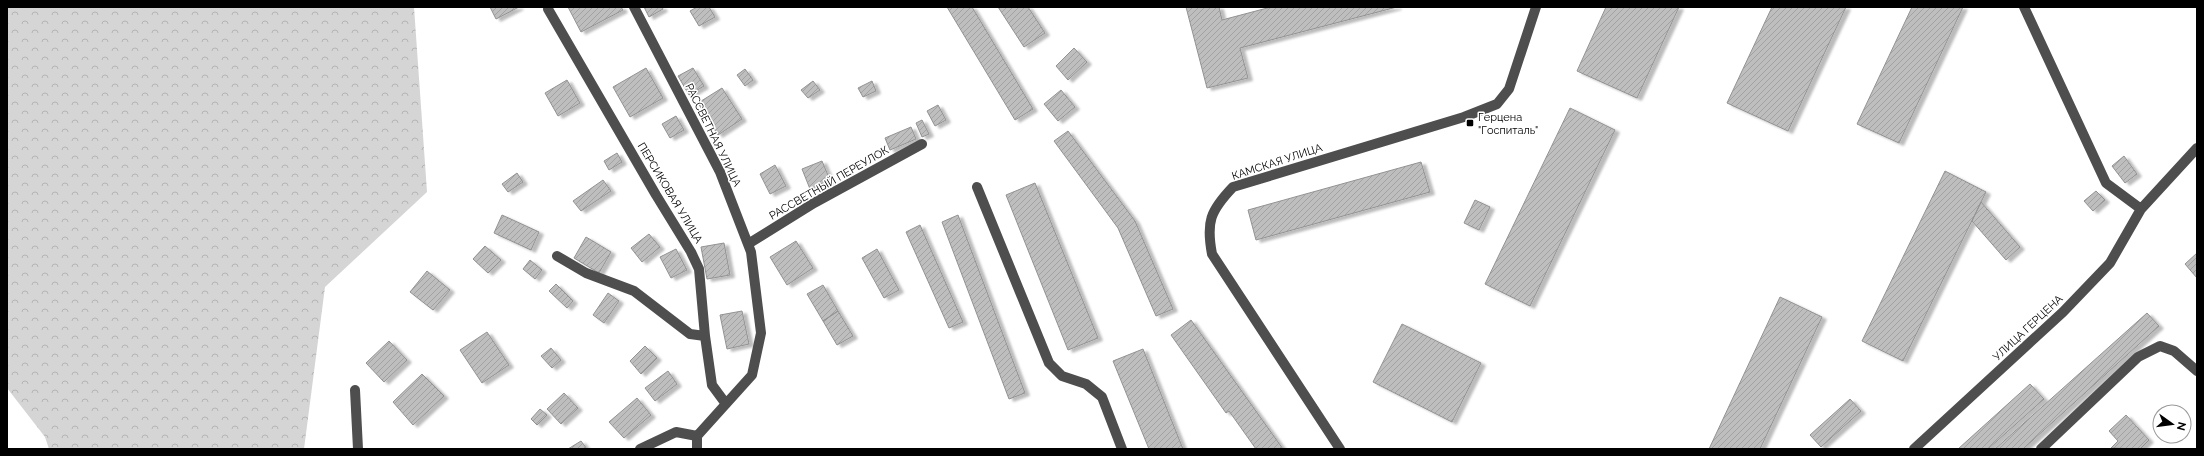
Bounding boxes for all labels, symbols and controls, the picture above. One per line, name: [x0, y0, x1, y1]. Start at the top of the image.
street label: РАССВЕТНАЯ УЛИЦА: [682, 81, 744, 189]
place label: Герцена "Госпиталь": [1478, 111, 1538, 137]
marker: Герцена "Госпиталь": [1465, 118, 1475, 128]
street label: ПЕРСИКОВАЯ УЛИЦА: [635, 140, 706, 246]
street label: КАМСКАЯ УЛИЦА: [1230, 141, 1324, 183]
street label: РАССВЕТНЫЙ ПЕРЕУЛОК: [767, 143, 891, 223]
street label: УЛИЦА ГЕРЦЕНА: [1990, 292, 2066, 364]
north arrow: [2152, 404, 2192, 444]
text: N: [2174, 421, 2189, 432]

